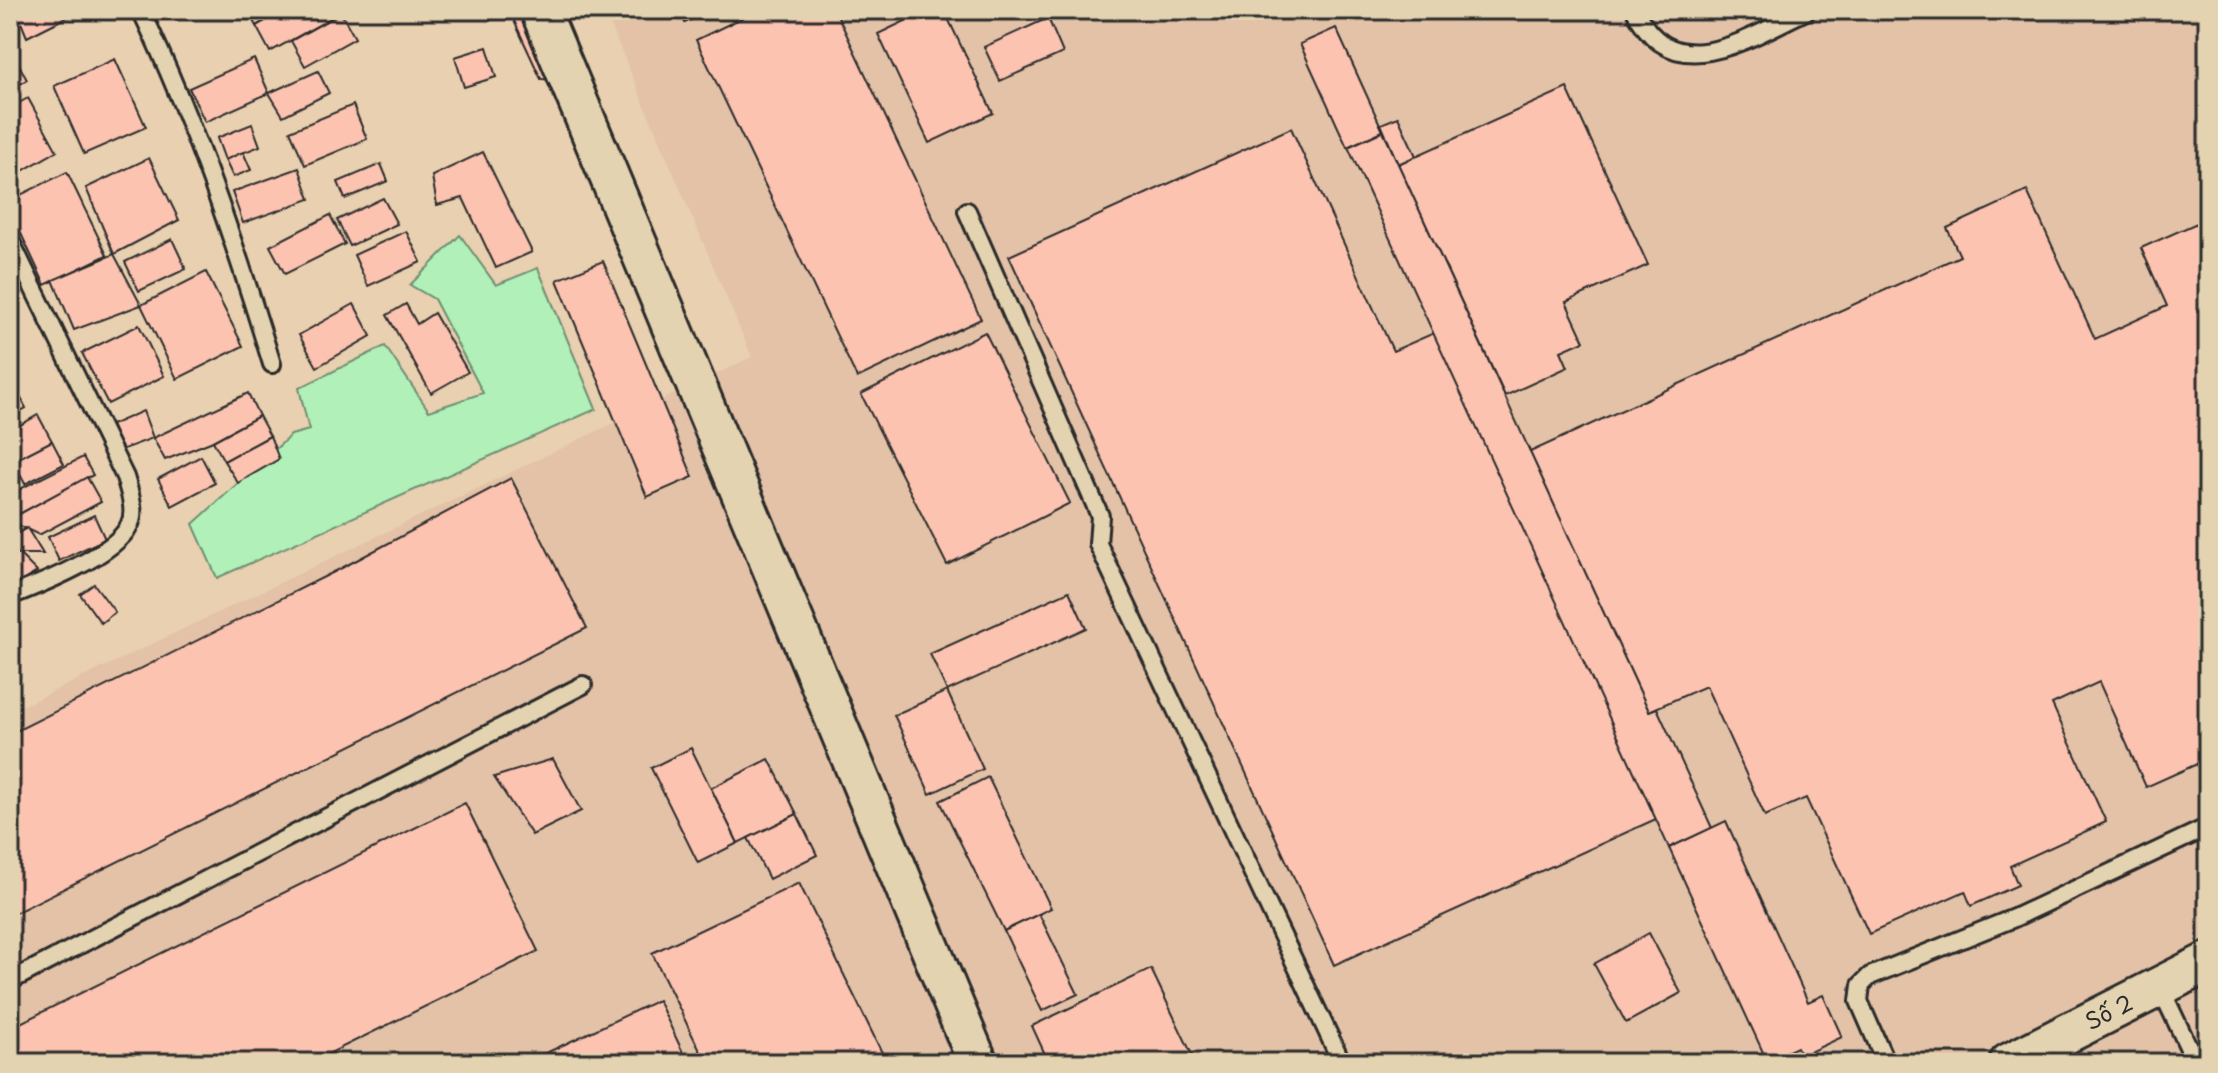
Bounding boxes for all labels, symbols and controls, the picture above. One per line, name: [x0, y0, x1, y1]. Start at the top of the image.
street label: Số 2: [2079, 985, 2138, 1037]

